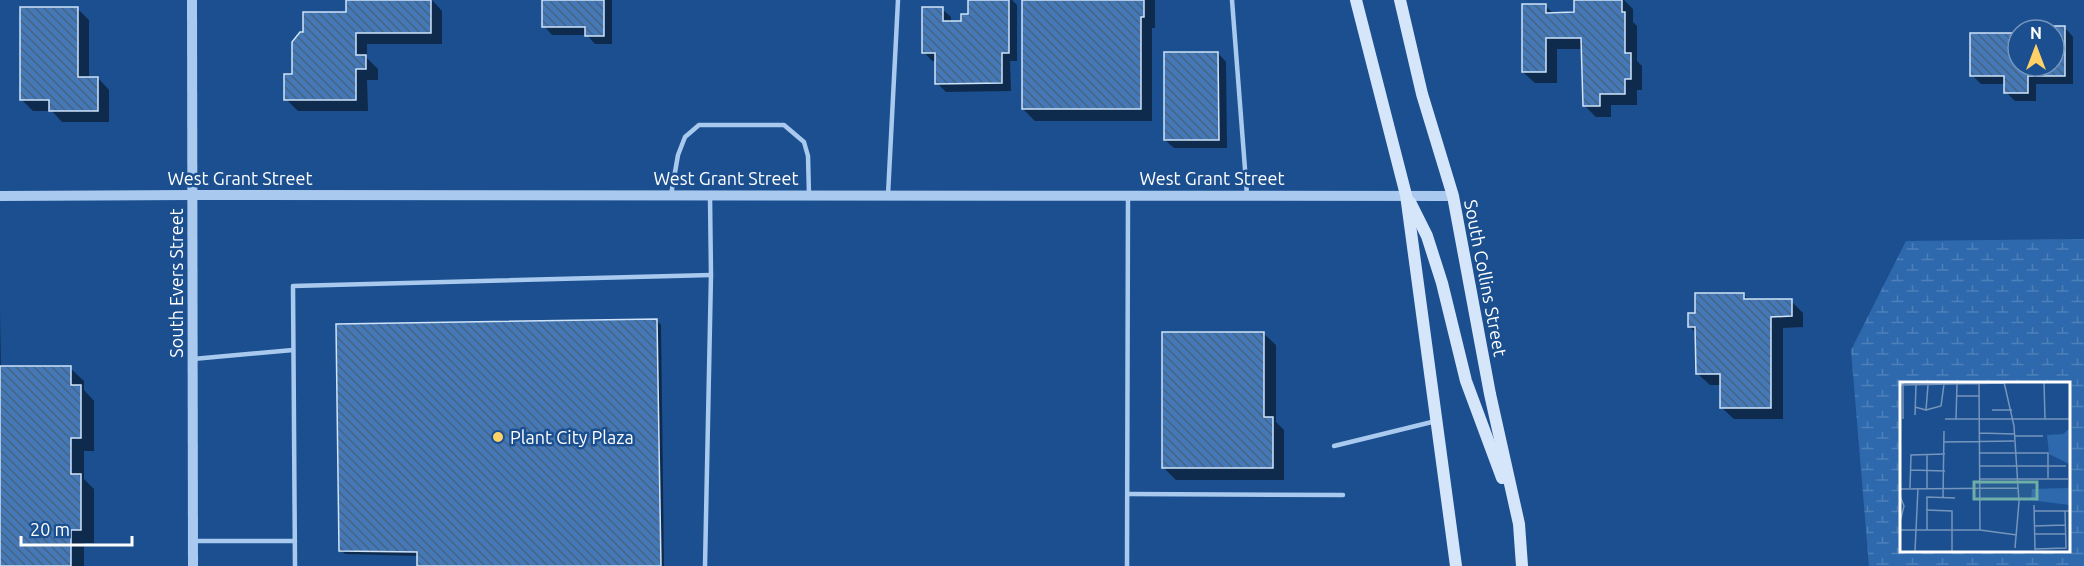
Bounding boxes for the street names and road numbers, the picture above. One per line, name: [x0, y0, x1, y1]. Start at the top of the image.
street label: West Grant Street: [167, 168, 313, 188]
street label: West Grant Street: [653, 168, 799, 188]
street label: West Grant Street: [1139, 168, 1285, 188]
street label: South Collins Street: [1461, 198, 1511, 358]
street label: South Evers Street: [166, 208, 186, 358]

